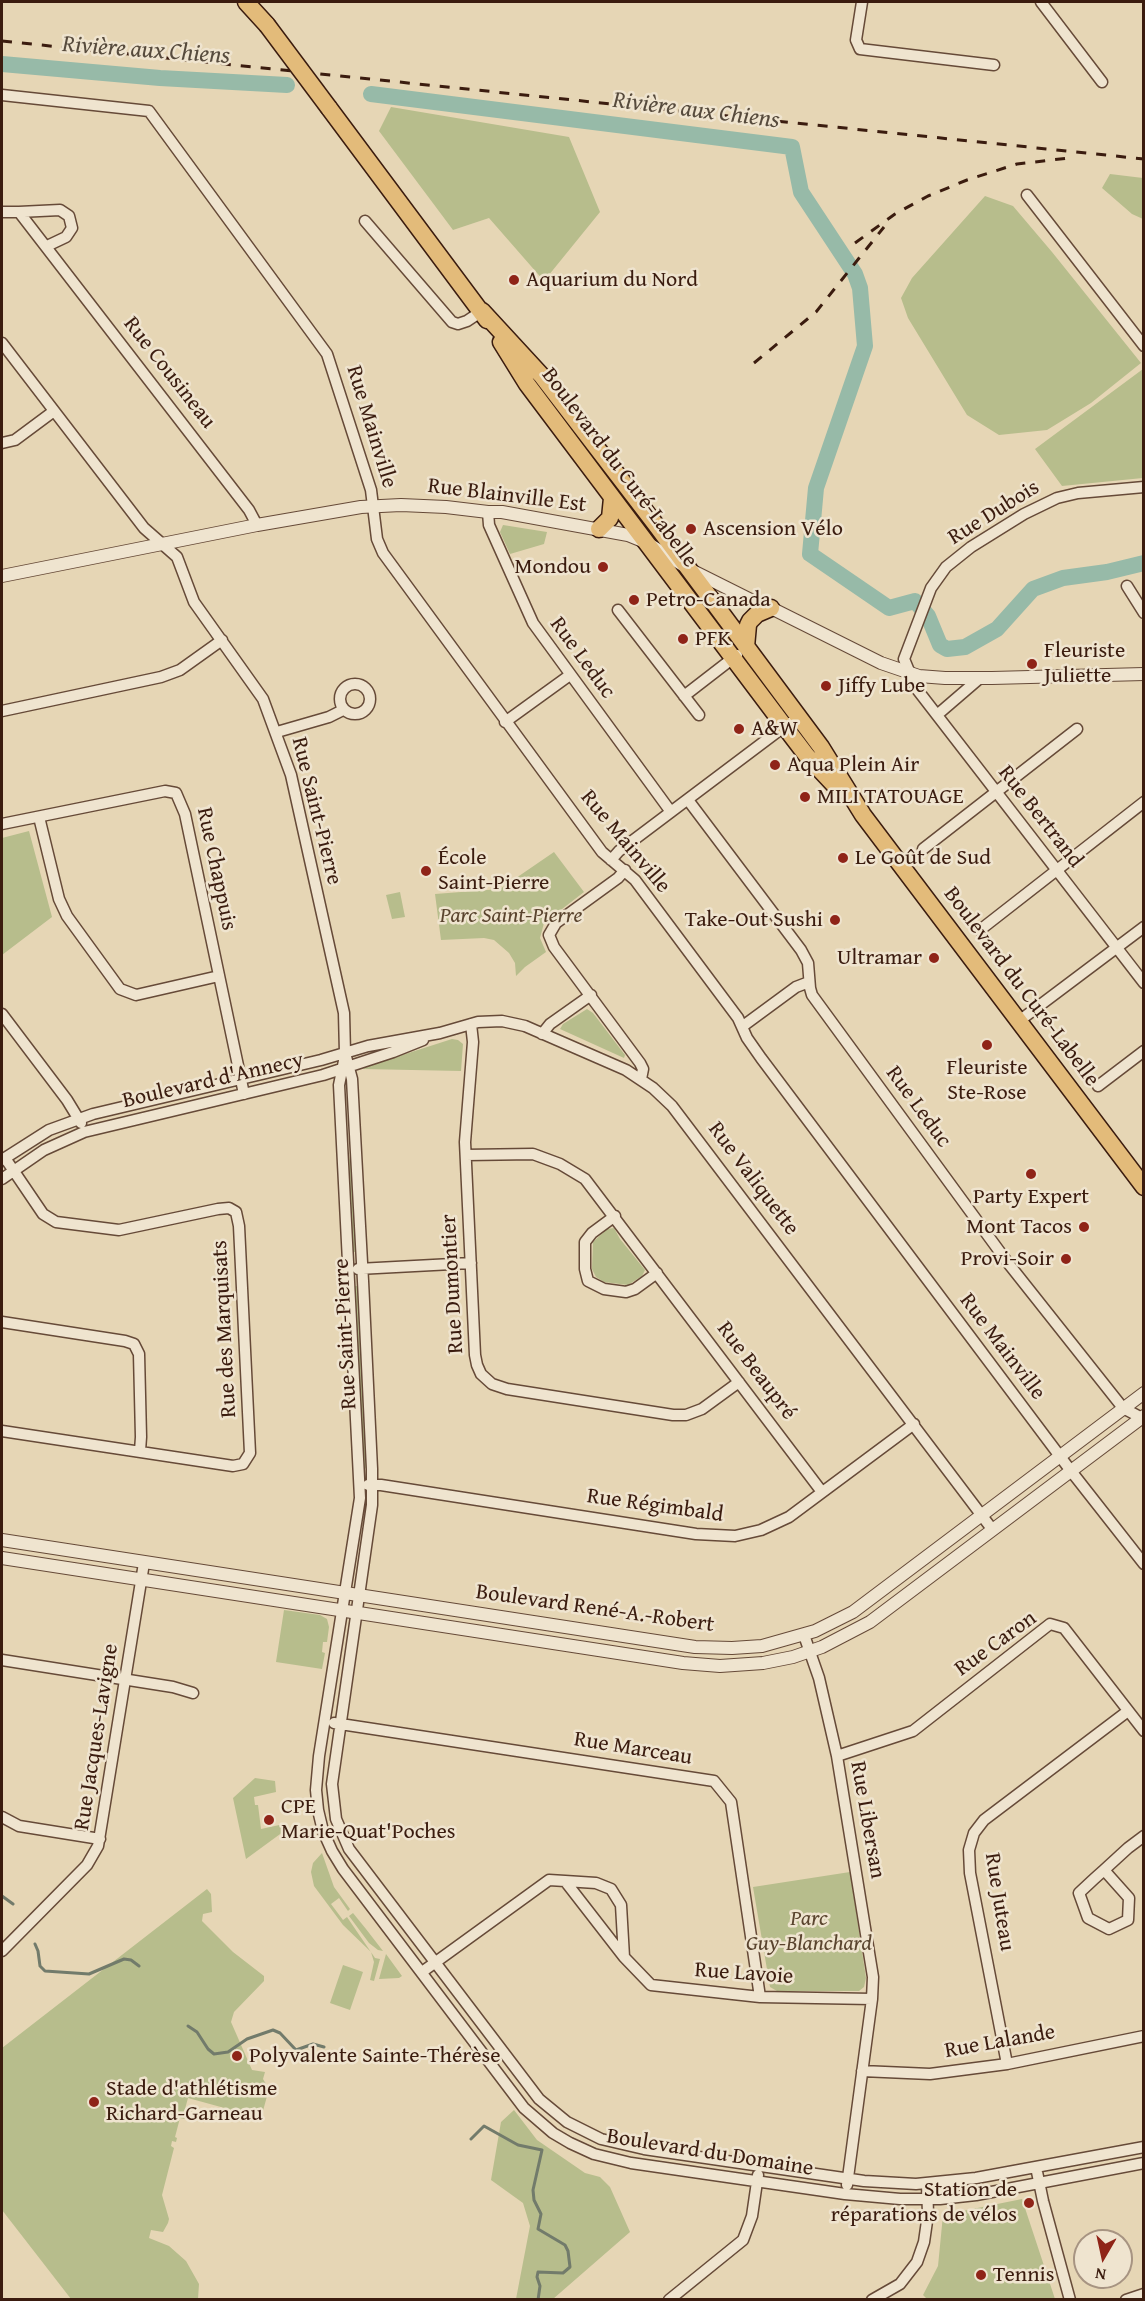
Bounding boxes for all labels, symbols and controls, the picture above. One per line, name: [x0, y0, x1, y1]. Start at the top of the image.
water label: Rivière aux Chiens: [61, 31, 231, 71]
water label: Rivière aux Chiens: [611, 86, 781, 136]
place label: Aquarium du Nord: [526, 267, 698, 293]
marker: Aquarium du Nord: [507, 273, 521, 287]
street label: Rue Cousineau: [117, 312, 221, 434]
street label: Rue Mainville: [340, 363, 402, 491]
street label: Boulevard du Curé-Labelle: [535, 363, 703, 573]
street label: Rue Blainville Est: [426, 473, 588, 519]
street label: Rue Dubois: [944, 475, 1044, 551]
place label: Ascension Vélo: [703, 516, 843, 542]
marker: Ascension Vélo: [684, 522, 698, 536]
place label: Mondou: [515, 554, 591, 580]
marker: Mondou: [596, 560, 610, 574]
place label: Petro-Canada: [646, 587, 771, 613]
marker: Petro-Canada: [627, 593, 641, 607]
street label: Rue Leduc: [544, 612, 620, 704]
place label: PFK: [695, 626, 731, 652]
marker: PFK: [676, 632, 690, 646]
place label: Fleuriste Juliette: [1044, 638, 1125, 690]
marker: Fleuriste Juliette: [1025, 657, 1039, 671]
place label: Jiffy Lube: [838, 673, 925, 699]
marker: Jiffy Lube: [819, 679, 833, 693]
place label: A&W: [751, 716, 798, 742]
marker: A&W: [732, 722, 746, 736]
street label: Rue Saint-Pierre: [285, 734, 347, 888]
place label: Aqua Plein Air: [787, 752, 919, 778]
marker: Aqua Plein Air: [768, 758, 782, 772]
street label: Rue Bertrand: [992, 761, 1088, 873]
place label: MILI TATOUAGE: [817, 784, 964, 810]
street label: Rue Mainville: [574, 785, 676, 899]
marker: MILI TATOUAGE: [798, 790, 812, 804]
street label: Rue Chappuis: [190, 805, 242, 933]
place label: École Saint-Pierre: [438, 845, 549, 896]
place label: Le Goût de Sud: [855, 845, 991, 871]
marker: Le Goût de Sud: [836, 851, 850, 865]
marker: École Saint-Pierre: [419, 864, 433, 878]
street label: Boulevard du Curé-Labelle: [937, 882, 1105, 1092]
park label: Parc Saint-Pierre: [440, 903, 582, 929]
place label: Take-Out Sushi: [685, 907, 823, 933]
marker: Take-Out Sushi: [828, 913, 842, 927]
place label: Ultramar: [837, 945, 922, 971]
marker: Ultramar: [927, 951, 941, 965]
marker: Fleuriste Ste-Rose: [980, 1038, 994, 1052]
street label: Boulevard d'Annecy: [120, 1047, 306, 1115]
place label: Fleuriste Ste-Rose: [946, 1055, 1028, 1106]
street label: Rue Leduc: [880, 1061, 956, 1153]
street label: Rue Valiquette: [702, 1117, 804, 1241]
marker: Party Expert: [1024, 1167, 1038, 1181]
place label: Party Expert: [973, 1184, 1089, 1210]
street label: Rue Dumontier: [436, 1213, 470, 1355]
place label: Mont Tacos: [966, 1214, 1072, 1240]
marker: Mont Tacos: [1077, 1220, 1091, 1234]
street label: Rue des Marquisats: [207, 1240, 243, 1418]
place label: Provi-Soir: [961, 1246, 1054, 1272]
marker: Provi-Soir: [1059, 1252, 1073, 1266]
street label: Rue Saint-Pierre: [329, 1258, 363, 1410]
street label: Rue Mainville: [953, 1289, 1051, 1405]
street label: Rue Beaupré: [711, 1317, 801, 1425]
street label: Rue Régimbald: [585, 1483, 725, 1529]
street label: Boulevard René-A.-Robert: [474, 1579, 716, 1639]
street label: Rue Caron: [950, 1606, 1042, 1682]
street label: Rue Jacques-Lavigne: [69, 1642, 125, 1832]
street label: Rue Marceau: [572, 1727, 694, 1771]
street label: Rue Libersan: [844, 1759, 890, 1881]
place label: CPE Marie-Quat'Poches: [281, 1794, 456, 1846]
marker: CPE Marie-Quat'Poches: [262, 1813, 276, 1827]
street label: Rue Juteau: [978, 1851, 1020, 1953]
park label: Parc Guy-Blanchard: [746, 1906, 872, 1958]
street label: Rue Lavoie: [694, 1957, 794, 1991]
street label: Rue Lalande: [943, 2019, 1057, 2065]
place label: Polyvalente Sainte-Thérèse: [249, 2043, 501, 2069]
marker: Polyvalente Sainte-Thérèse: [230, 2049, 244, 2063]
place label: Stade d'athlétisme Richard-Garneau: [106, 2076, 277, 2128]
marker: Stade d'athlétisme Richard-Garneau: [87, 2095, 101, 2109]
street label: Boulevard du Domaine: [605, 2124, 815, 2182]
place label: Station de réparations de vélos: [831, 2177, 1017, 2228]
marker: Station de réparations de vélos: [1022, 2196, 1036, 2210]
north arrow: [1073, 2229, 1133, 2289]
place label: Tennis: [993, 2262, 1054, 2288]
text: N: [1093, 2262, 1108, 2287]
marker: Tennis: [974, 2268, 988, 2282]

